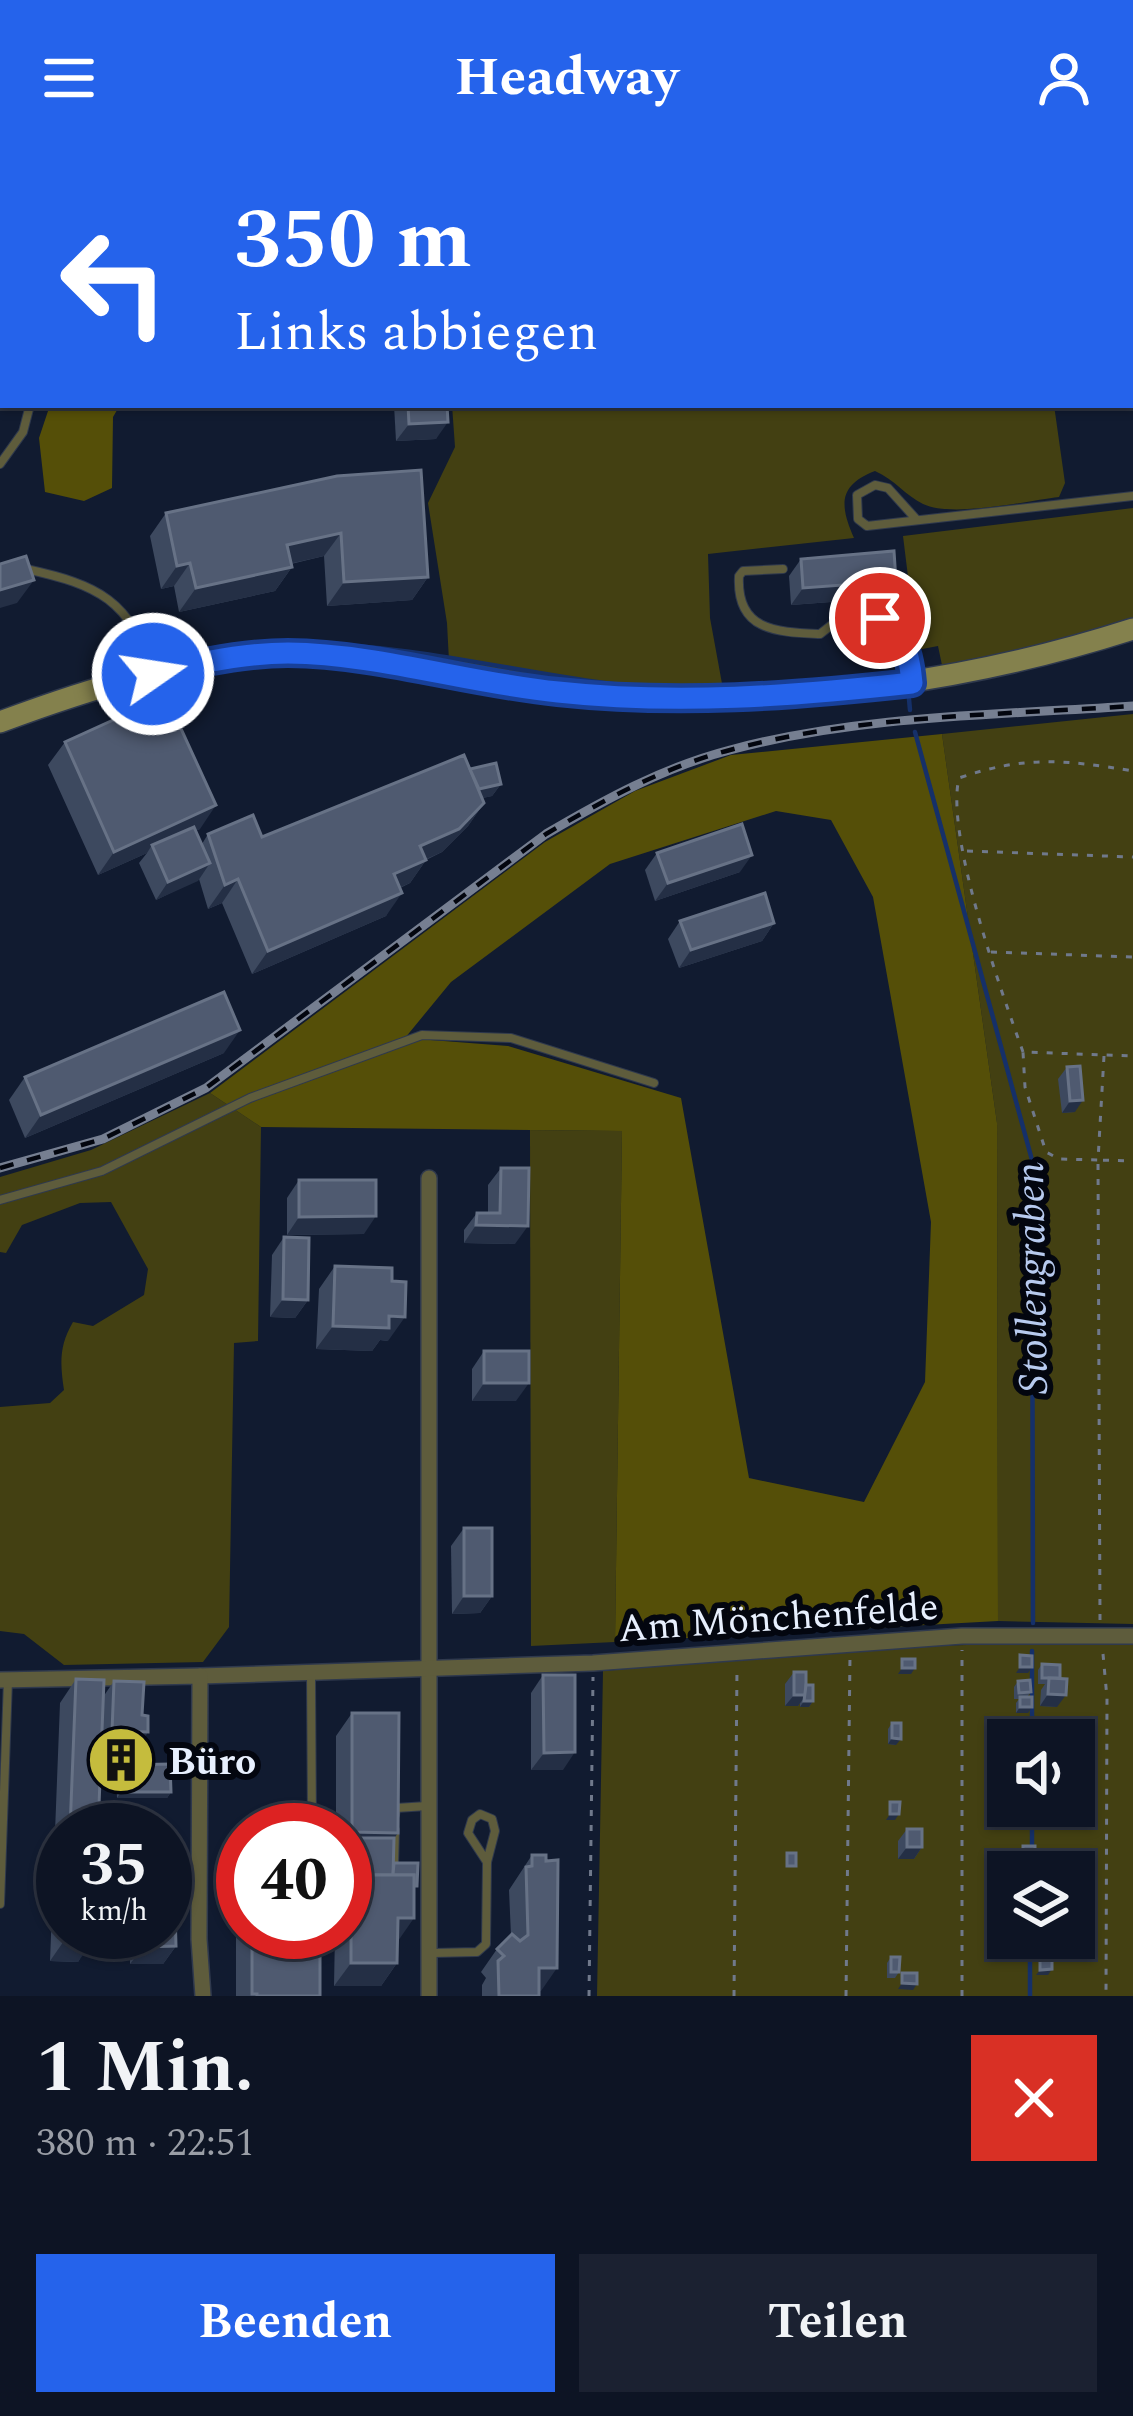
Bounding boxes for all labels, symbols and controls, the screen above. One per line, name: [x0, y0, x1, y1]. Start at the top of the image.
text: Headway: [454, 37, 679, 119]
icon: menu: [36, 45, 102, 111]
icon: person: [1031, 45, 1097, 111]
text: 350 m: [234, 177, 472, 305]
icon: left: [36, 204, 192, 360]
text: Links abbiegen: [234, 292, 598, 374]
pin: [829, 567, 931, 669]
icon: arrive: [847, 585, 913, 651]
position arrow: [90, 611, 216, 737]
water label: Stollengraben: [999, 1161, 1066, 1394]
street label: Am Mönchenfelde: [616, 1578, 940, 1659]
map controls: [987, 1719, 1095, 1959]
button: sound: [987, 1719, 1095, 1827]
building icon: Büro: [86, 1725, 156, 1795]
place label: Büro: [168, 1733, 256, 1792]
speed limit sign: 40: [216, 1803, 372, 1959]
text: 35: [80, 1820, 148, 1912]
button: layers: [987, 1851, 1095, 1959]
text: km/h: [80, 1888, 148, 1934]
text: 1 Min.: [36, 2014, 254, 2123]
button: close: [971, 2035, 1097, 2161]
text: 380 m · 22:51: [36, 2114, 255, 2173]
button: Beenden: [36, 2254, 555, 2392]
button: Teilen: [579, 2254, 1097, 2392]

